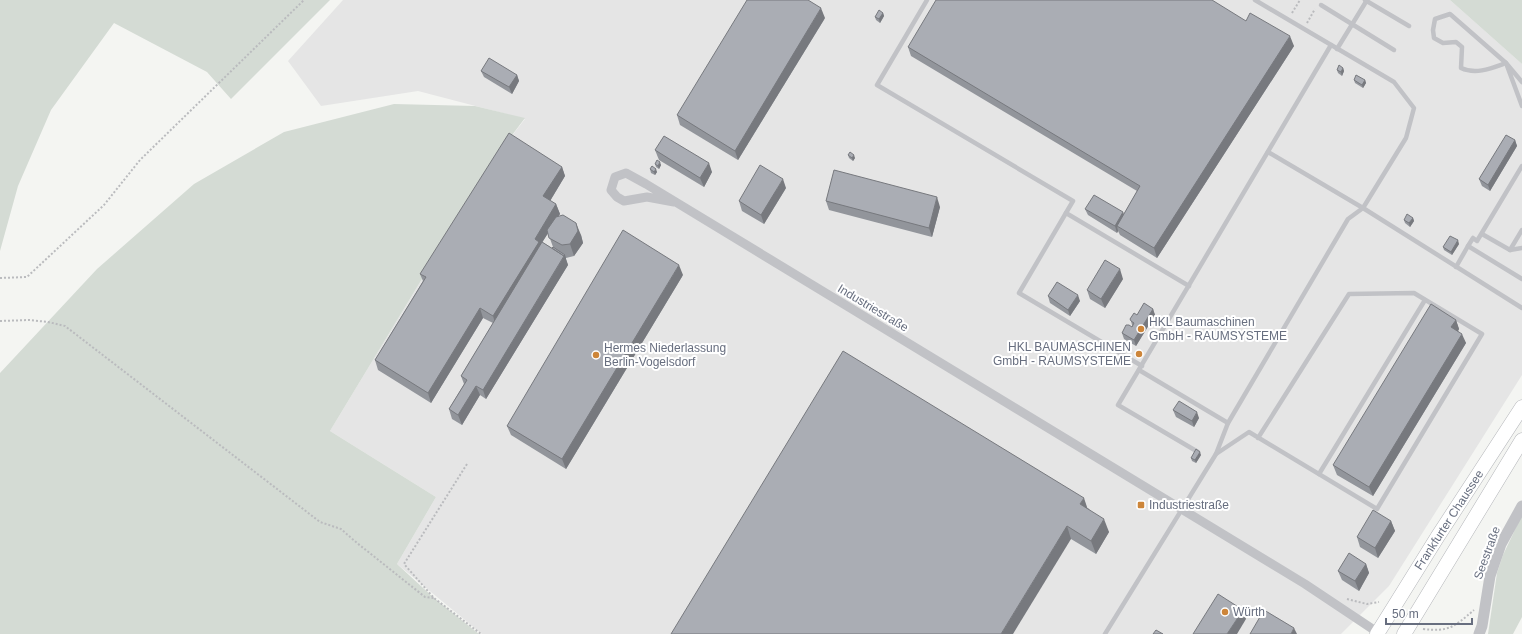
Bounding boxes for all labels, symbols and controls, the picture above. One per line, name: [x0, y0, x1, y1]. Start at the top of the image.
street label: Industriestraße: [835, 281, 911, 335]
place label: HKL Baumaschinen GmbH - RAUMSYSTEME: [1149, 315, 1287, 343]
marker: HKL Baumaschinen GmbH - RAUMSYSTEME: [1136, 324, 1146, 334]
place label: HKL BAUMASCHINEN GmbH - RAUMSYSTEME: [993, 340, 1131, 368]
place label: Hermes Niederlassung Berlin-Vogelsdorf: [604, 341, 726, 369]
marker: HKL BAUMASCHINEN GmbH - RAUMSYSTEME: [1134, 349, 1144, 359]
marker: Hermes Niederlassung Berlin-Vogelsdorf: [591, 350, 601, 360]
street label: Frankfurter Chaussee: [1412, 467, 1487, 572]
place label: Industriestraße: [1149, 498, 1229, 512]
marker: Industriestraße: [1136, 500, 1146, 510]
street label: Seestraße: [1471, 524, 1503, 581]
scale bar: [1386, 600, 1472, 626]
place label: Würth: [1233, 605, 1265, 619]
marker: Würth: [1220, 607, 1230, 617]
text: 50 m: [1392, 607, 1419, 621]

